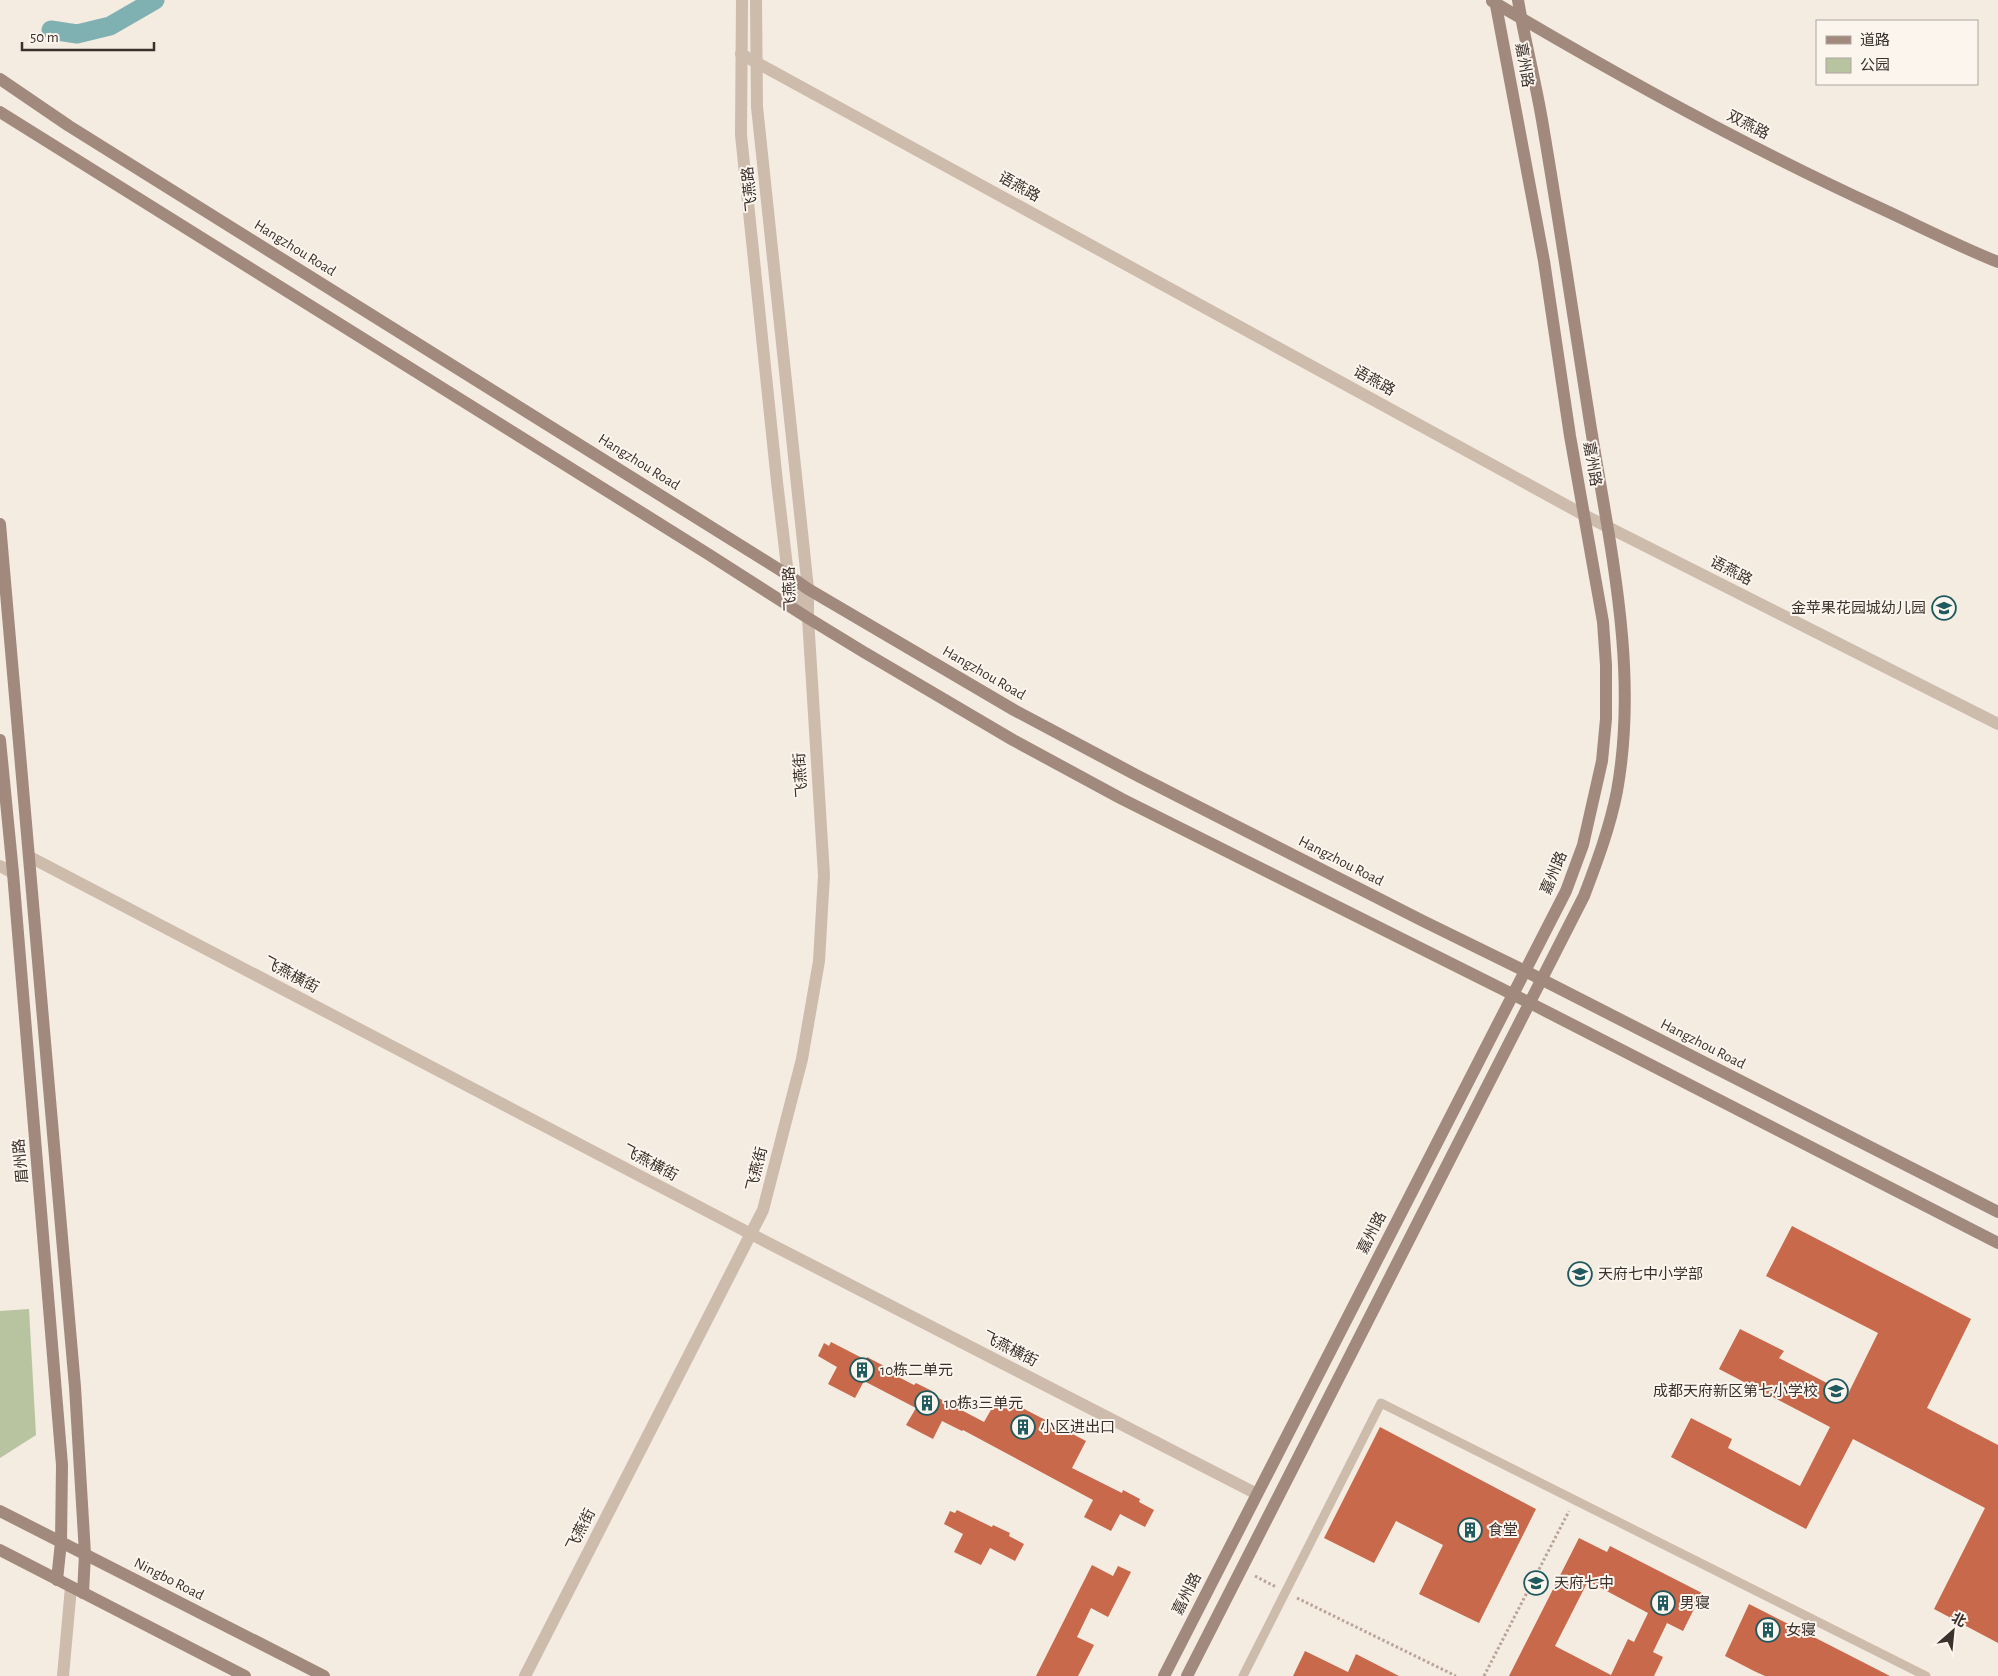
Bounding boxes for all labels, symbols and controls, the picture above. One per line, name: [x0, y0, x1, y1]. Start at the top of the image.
scale bar: [22, 20, 155, 52]
legend: [1816, 20, 1978, 85]
text: 50 m: [30, 30, 59, 45]
text: 道路: [1860, 32, 1890, 48]
street label: 嘉州路: [1513, 41, 1537, 88]
text: 公园: [1860, 57, 1890, 73]
street label: 双燕路: [1725, 107, 1772, 142]
street label: 飞燕路: [739, 166, 760, 212]
street label: 语燕路: [996, 169, 1043, 204]
street label: Hangzhou Road: [252, 217, 339, 279]
street label: 语燕路: [1351, 363, 1398, 398]
street label: Hangzhou Road: [596, 431, 683, 493]
street label: 嘉州路: [1581, 440, 1605, 487]
street label: 语燕路: [1708, 553, 1755, 588]
street label: 飞燕路: [781, 566, 798, 612]
school or university icon: 金苹果花园城幼儿园: [1931, 595, 1957, 621]
place label: 金苹果花园城幼儿园: [1791, 600, 1926, 616]
street label: Hangzhou Road: [940, 643, 1028, 703]
street label: 飞燕街: [791, 752, 810, 798]
street label: Hangzhou Road: [1296, 833, 1386, 889]
street label: 嘉州路: [1536, 849, 1570, 897]
street label: 飞燕横街: [261, 953, 321, 996]
street label: Hangzhou Road: [1658, 1016, 1748, 1072]
street label: 眉州路: [10, 1138, 30, 1184]
street label: 飞燕横街: [620, 1141, 680, 1184]
street label: 飞燕街: [743, 1145, 770, 1193]
street label: 嘉州路: [1353, 1209, 1389, 1256]
school or university icon: 天府七中小学部: [1567, 1261, 1593, 1287]
place label: 天府七中小学部: [1598, 1266, 1703, 1282]
street label: 飞燕横街: [980, 1328, 1041, 1369]
building icon: 10栋二单元: [849, 1357, 875, 1383]
place label: 10栋二单元: [880, 1361, 953, 1378]
school or university icon: 成都天府新区第七小学校: [1823, 1378, 1849, 1404]
place label: 成都天府新区第七小学校: [1653, 1382, 1818, 1399]
building icon: 10栋3三单元: [914, 1390, 940, 1416]
place label: 10栋3三单元: [944, 1394, 1023, 1411]
building icon: 小区进出口: [1010, 1414, 1036, 1440]
place label: 小区进出口: [1040, 1419, 1115, 1435]
street label: 飞燕街: [563, 1506, 598, 1553]
building icon: 食堂: [1457, 1517, 1483, 1543]
place label: 食堂: [1488, 1522, 1518, 1538]
street label: Ningbo Road: [132, 1555, 207, 1603]
street label: 嘉州路: [1168, 1570, 1204, 1617]
school or university icon: 天府七中: [1523, 1570, 1549, 1596]
place label: 天府七中: [1554, 1575, 1614, 1591]
building icon: 男寝: [1650, 1590, 1676, 1616]
place label: 男寝: [1680, 1595, 1710, 1611]
north arrow: [1928, 1606, 1978, 1656]
text: 北: [1949, 1610, 1968, 1630]
building icon: 女寝: [1755, 1617, 1781, 1643]
place label: 女寝: [1786, 1622, 1816, 1638]

